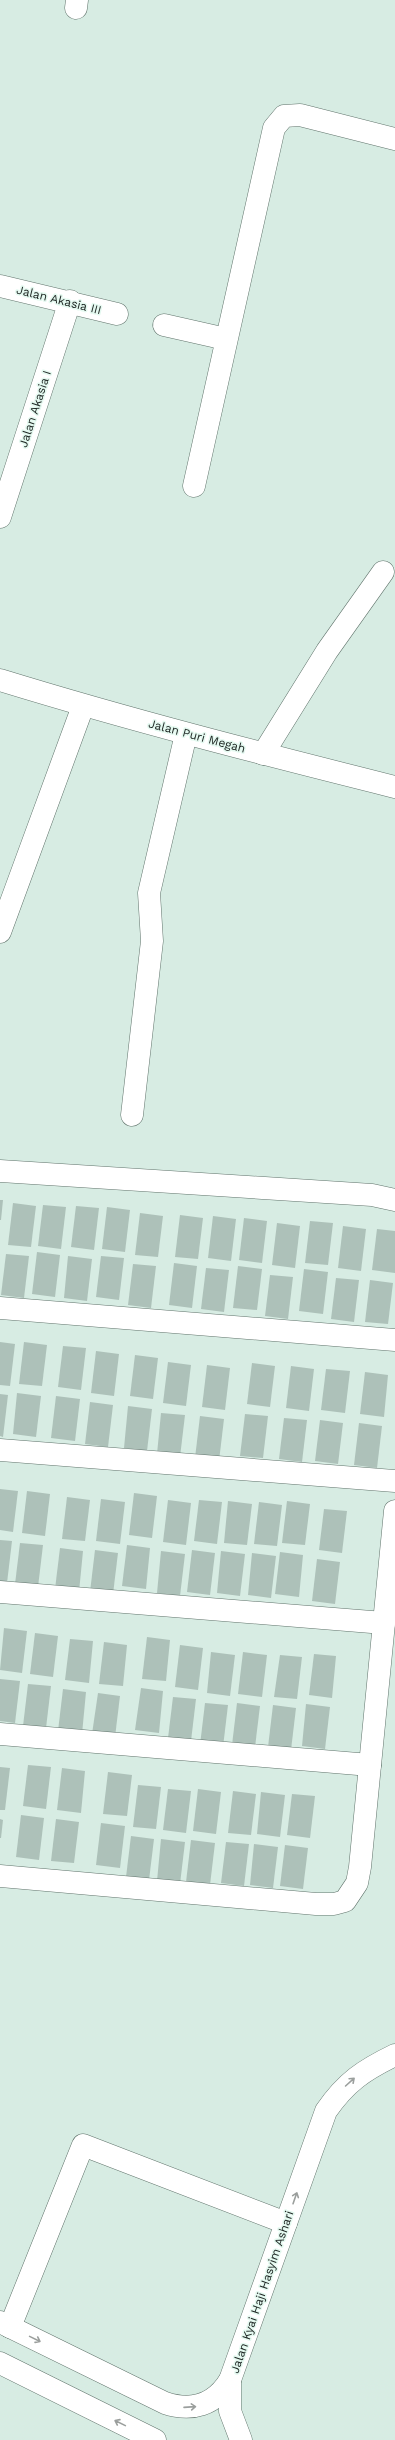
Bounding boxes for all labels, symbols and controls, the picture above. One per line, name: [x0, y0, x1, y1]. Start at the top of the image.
street label: Jalan Akasia III: [15, 283, 103, 317]
street label: Jalan Akasia I: [16, 369, 54, 449]
street label: Jalan Puri Megah: [147, 716, 247, 756]
one-way arrow: [345, 2077, 355, 2087]
one-way arrow: [291, 2192, 299, 2204]
street label: Jalan Kyai Haji Hasyim Ashari: [228, 2209, 296, 2375]
one-way arrow: [29, 2336, 41, 2343]
one-way arrow: [183, 2404, 196, 2411]
one-way arrow: [114, 2419, 126, 2426]

